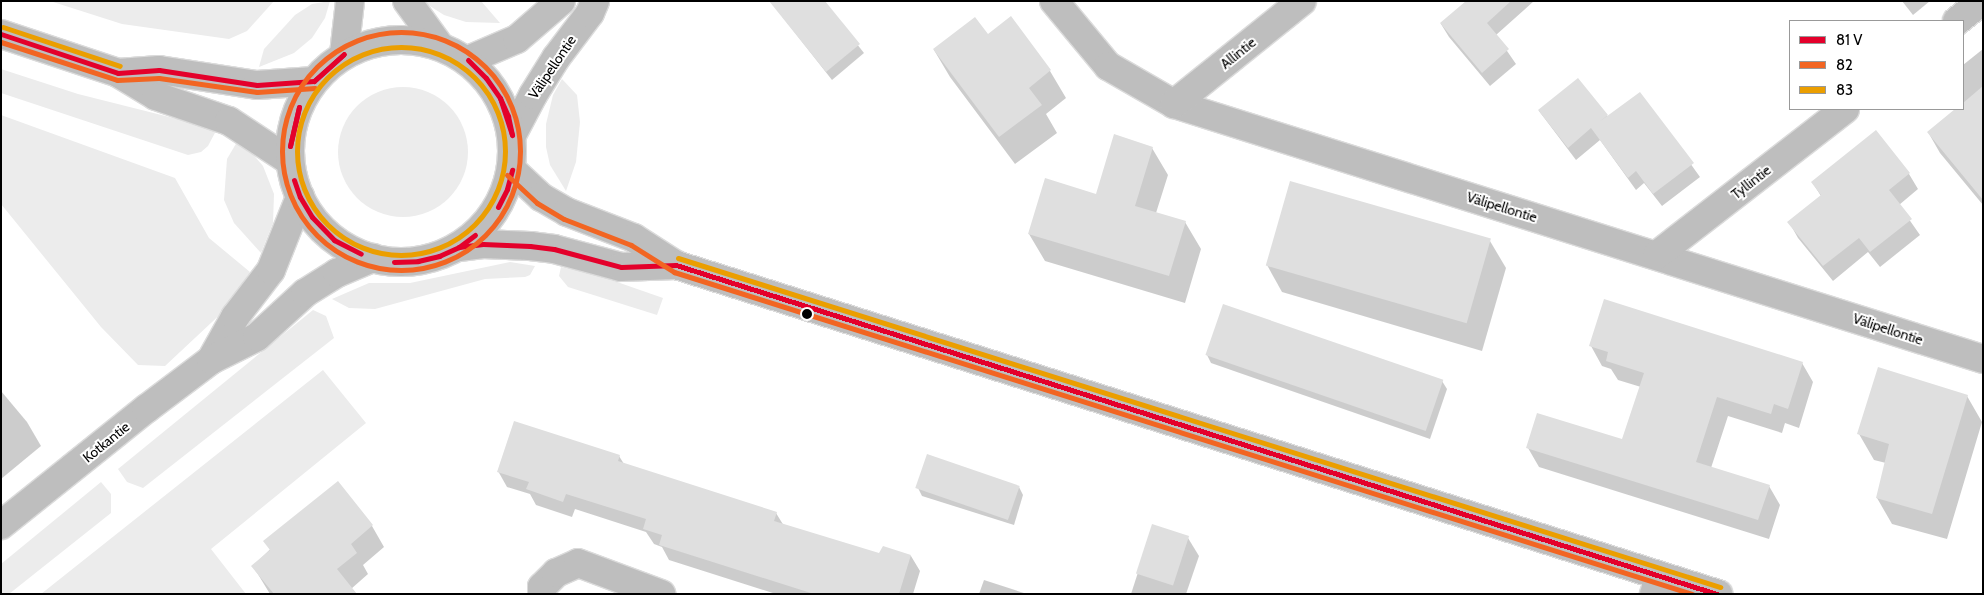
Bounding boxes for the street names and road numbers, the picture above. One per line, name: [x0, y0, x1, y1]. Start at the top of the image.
street label: Välipellontie: [525, 32, 579, 102]
street label: Allintie: [1217, 34, 1259, 72]
street label: Tyllintie: [1728, 161, 1774, 203]
street label: Välipellontie: [1465, 188, 1539, 226]
street label: Välipellontie: [1851, 310, 1925, 348]
street label: Kotkantie: [79, 418, 133, 466]

